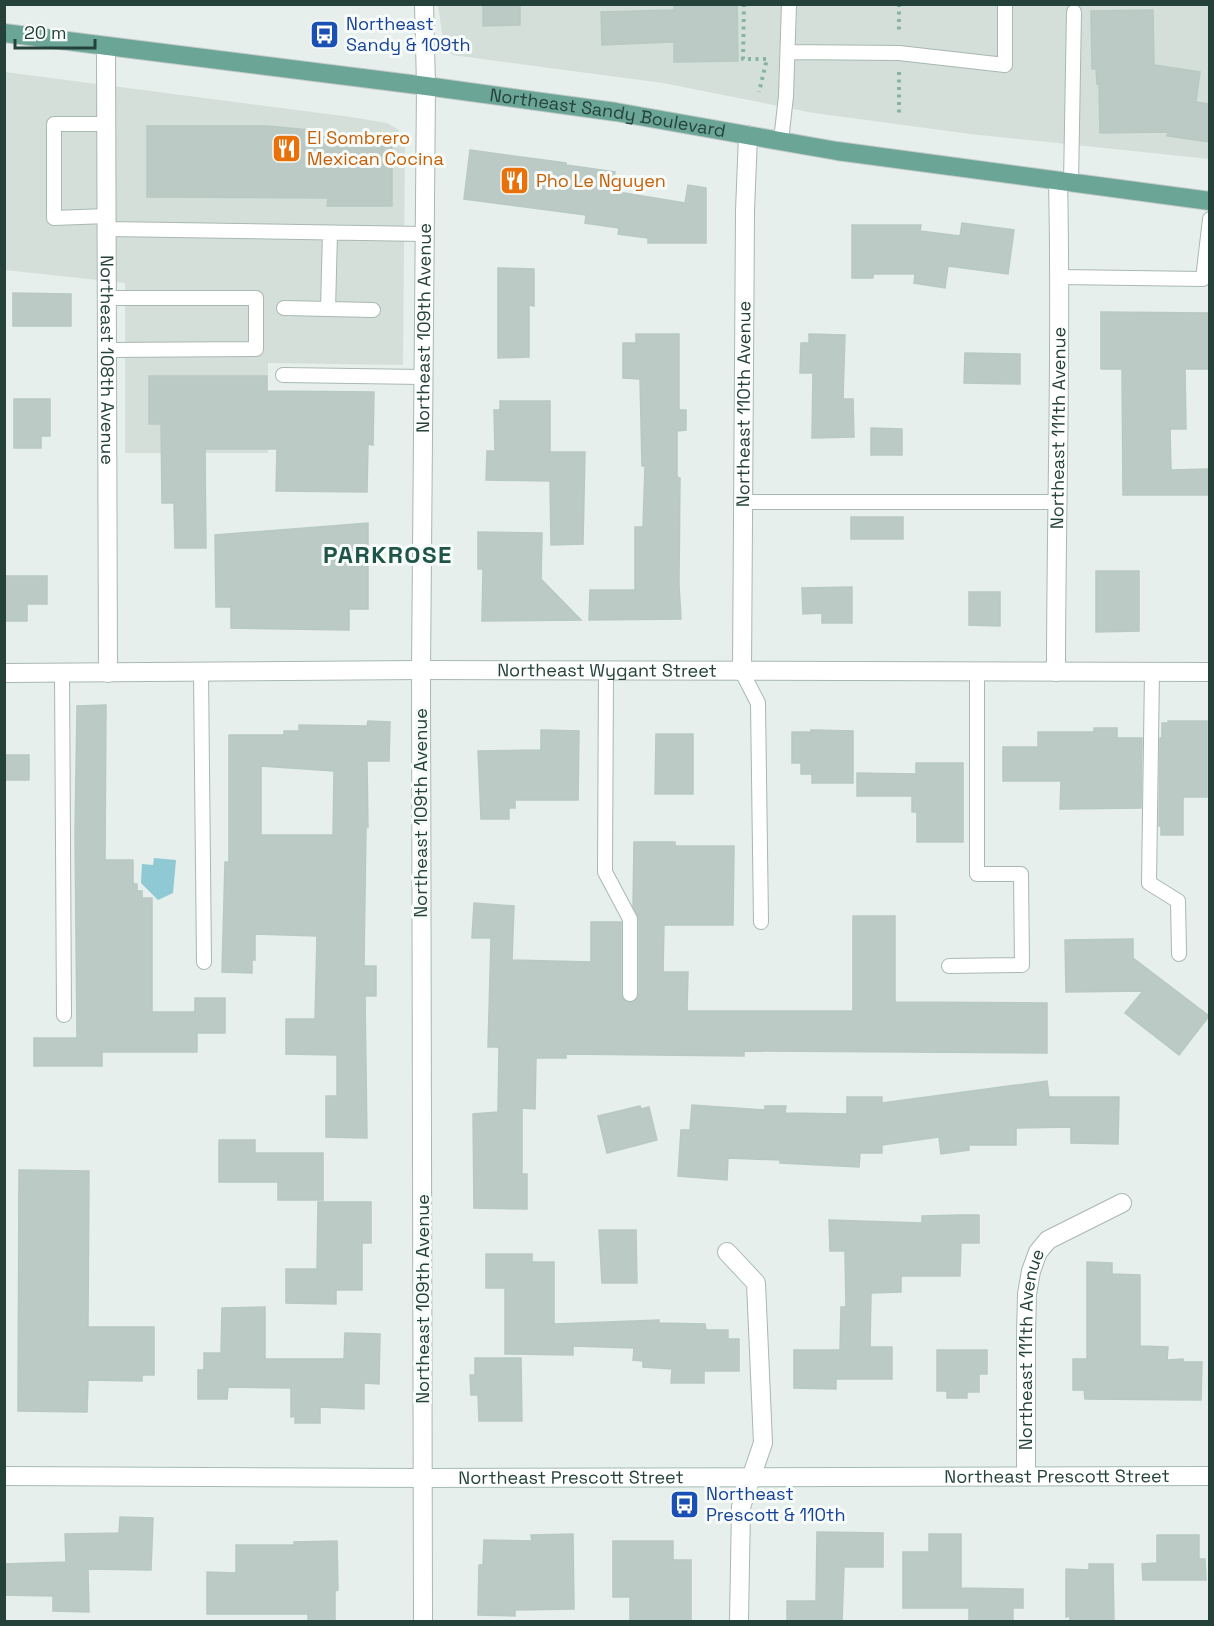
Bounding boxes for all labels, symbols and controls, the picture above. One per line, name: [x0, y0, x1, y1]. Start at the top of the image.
scale bar: [15, 12, 94, 50]
place label: Northeast Sandy & 109th: [346, 12, 471, 56]
bus stop icon: Northeast Sandy & 109th: [309, 18, 341, 50]
text: 20 m: [24, 21, 67, 44]
street label: Northeast Sandy Boulevard: [488, 83, 728, 142]
place label: El Sombrero Mexican Cocina: [307, 126, 444, 170]
restaurant icon: El Sombrero Mexican Cocina: [270, 132, 302, 164]
restaurant icon: Pho Le Nguyen: [499, 165, 531, 197]
place label: Pho Le Nguyen: [536, 169, 666, 192]
street label: Northeast 109th Avenue: [411, 223, 436, 433]
street label: Northeast 108th Avenue: [96, 255, 119, 465]
street label: Northeast 110th Avenue: [731, 301, 755, 507]
street label: Northeast 111th Avenue: [1045, 327, 1070, 529]
district label: PARKROSE: [323, 539, 453, 570]
street label: Northeast Wygant Street: [497, 658, 717, 682]
street label: Northeast 109th Avenue: [409, 708, 432, 918]
street label: Northeast 109th Avenue: [411, 1194, 434, 1404]
street label: Northeast 111th Avenue: [1014, 1245, 1049, 1450]
street label: Northeast Prescott Street: [944, 1464, 1170, 1488]
street label: Northeast Prescott Street: [458, 1465, 684, 1489]
place label: Northeast Prescott & 110th: [706, 1482, 845, 1526]
bus stop icon: Northeast Prescott & 110th: [669, 1488, 701, 1520]

